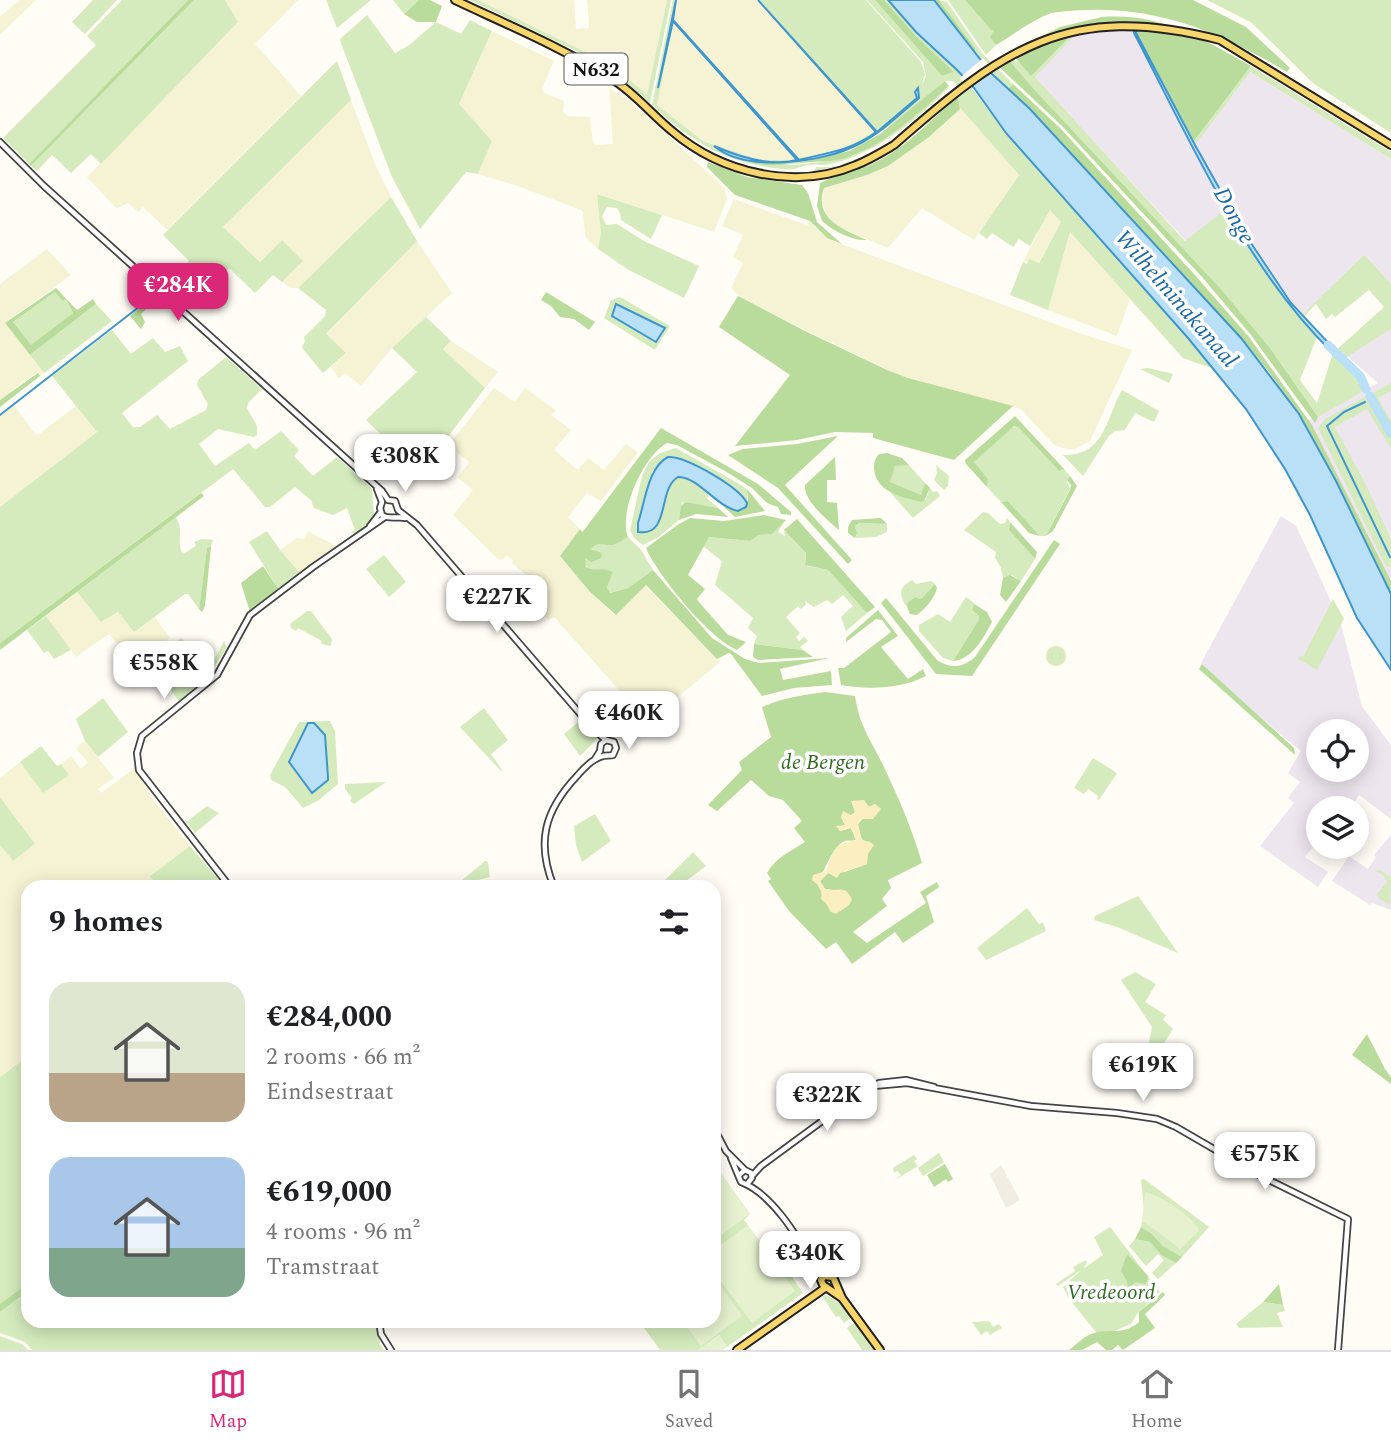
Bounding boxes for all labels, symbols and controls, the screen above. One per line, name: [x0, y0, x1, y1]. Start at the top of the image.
road number: N632: [564, 54, 628, 85]
water label: Donge: [1204, 181, 1264, 251]
water label: Wilhelminakanaal: [1106, 222, 1246, 376]
pin: €284K: [129, 264, 227, 323]
text: €284K: [143, 268, 213, 303]
pin: €308K: [356, 434, 454, 494]
text: €308K: [370, 439, 440, 474]
pin: €227K: [448, 576, 546, 635]
text: €227K: [462, 580, 532, 615]
pin: €558K: [115, 642, 213, 701]
text: €558K: [129, 646, 199, 681]
pin: €460K: [580, 692, 678, 751]
text: €460K: [594, 696, 664, 731]
map controls: [1306, 719, 1369, 859]
button: locate: [1306, 719, 1369, 782]
park label: de Bergen: [781, 747, 865, 779]
button: layers: [1306, 796, 1369, 859]
text: 9 homes: [49, 899, 163, 945]
icon: filters: [655, 903, 693, 941]
text: €284,000: [266, 994, 392, 1040]
icon: home: [105, 1010, 189, 1094]
text: 2 rooms · 66 m²: [266, 1040, 420, 1075]
pin: €619K: [1094, 1044, 1192, 1103]
text: €619K: [1108, 1048, 1178, 1083]
pin: €322K: [778, 1074, 876, 1133]
text: Eindsestraat: [266, 1075, 394, 1110]
text: €322K: [792, 1078, 862, 1113]
pin: €575K: [1216, 1132, 1314, 1192]
text: €575K: [1230, 1137, 1300, 1172]
text: €619,000: [266, 1169, 392, 1215]
icon: home: [105, 1185, 189, 1269]
text: 4 rooms · 96 m²: [266, 1215, 420, 1250]
pin: €340K: [761, 1232, 859, 1291]
text: €340K: [775, 1236, 845, 1271]
text: Tramstraat: [266, 1250, 379, 1285]
park label: Vredeoord: [1067, 1277, 1156, 1309]
tab: Map: [209, 1365, 247, 1436]
tab: Saved: [665, 1365, 713, 1436]
tab: Home: [1131, 1365, 1182, 1436]

